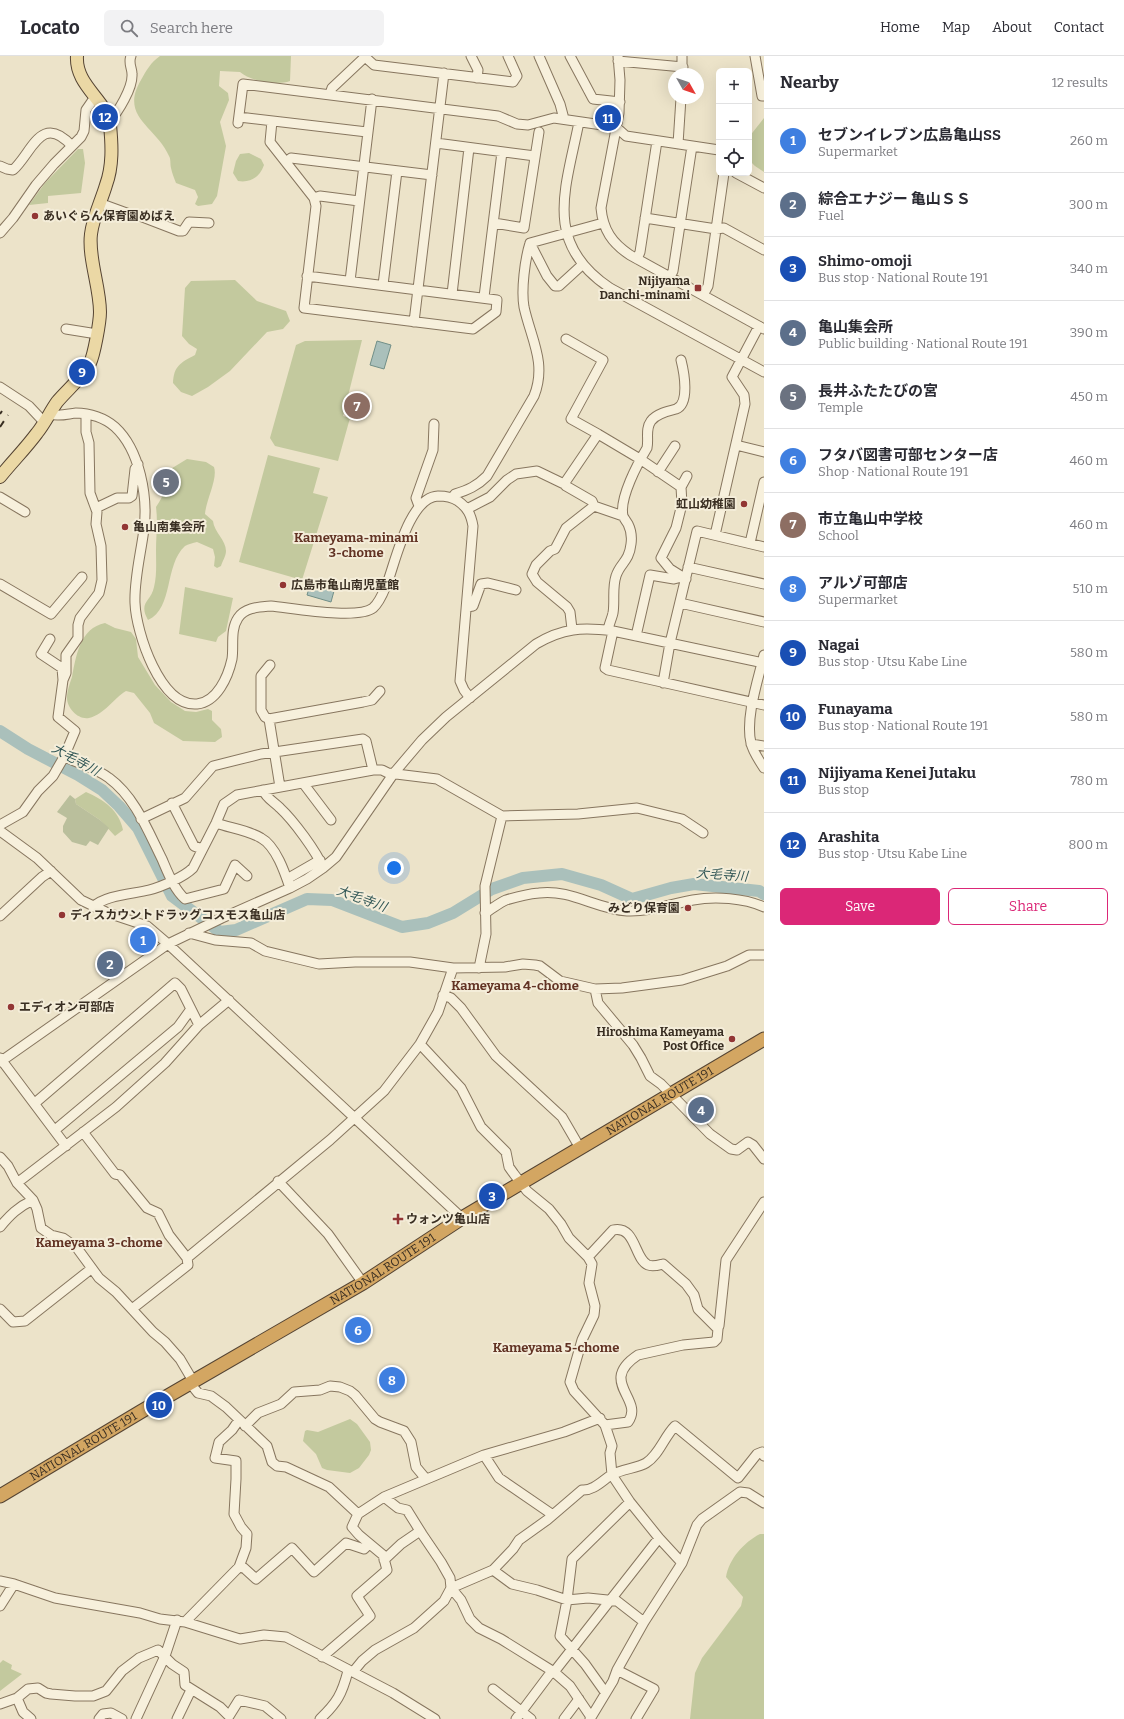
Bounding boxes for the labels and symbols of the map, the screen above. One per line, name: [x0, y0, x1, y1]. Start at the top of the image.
north arrow: [668, 68, 704, 104]
pin: 12: [92, 102, 118, 132]
pin: 11: [595, 103, 621, 133]
place label: あいぐらん保育園めばえ: [43, 209, 175, 223]
marker: あいぐらん保育園めばえ: [30, 211, 40, 221]
place label: Nijiyama Danchi-minami: [599, 274, 690, 302]
marker: Nijiyama Danchi-minami: [693, 283, 703, 293]
pin: 9: [69, 357, 95, 387]
pin: 7: [344, 391, 370, 421]
pin: 5: [153, 467, 179, 497]
place label: 虹山幼稚園: [676, 497, 736, 511]
marker: 虹山幼稚園: [739, 499, 749, 509]
place label: 亀山南集会所: [133, 520, 205, 534]
marker: 亀山南集会所: [120, 522, 130, 532]
district label: Kameyama-minami 3-chome: [294, 530, 418, 560]
place label: 広島市亀山南児童館: [291, 578, 399, 592]
marker: 広島市亀山南児童館: [278, 580, 288, 590]
water label: 大毛寺川: [49, 740, 104, 780]
your location: [384, 858, 404, 878]
water label: 大毛寺川: [695, 865, 750, 884]
water label: 大毛寺川: [335, 883, 391, 915]
place label: みどり保育園: [608, 901, 680, 915]
marker: みどり保育園: [683, 903, 693, 913]
place label: ディスカウントドラッグコスモス亀山店: [70, 908, 285, 922]
marker: ディスカウントドラッグコスモス亀山店: [57, 910, 67, 920]
pin: 1: [130, 925, 156, 955]
pin: 2: [97, 949, 123, 979]
district label: Kameyama 4-chome: [451, 978, 579, 993]
place label: エディオン可部店: [19, 1000, 114, 1014]
marker: エディオン可部店: [6, 1002, 16, 1012]
place label: Hiroshima Kameyama Post Office: [597, 1025, 724, 1053]
marker: Hiroshima Kameyama Post Office: [727, 1034, 737, 1044]
street label: NATIONAL ROUTE 191: [604, 1064, 716, 1138]
pin: 4: [688, 1095, 714, 1125]
pin: 3: [479, 1181, 505, 1211]
place label: ウォンツ亀山店: [406, 1212, 490, 1226]
marker: ウォンツ亀山店: [393, 1214, 403, 1224]
street label: NATIONAL ROUTE 191: [328, 1230, 438, 1308]
district label: Kameyama 3-chome: [35, 1235, 163, 1250]
pin: 6: [345, 1315, 371, 1345]
district label: Kameyama 5-chome: [493, 1340, 619, 1355]
pin: 8: [379, 1365, 405, 1395]
pin: 10: [146, 1390, 172, 1420]
street label: NATIONAL ROUTE 191: [27, 1409, 139, 1484]

